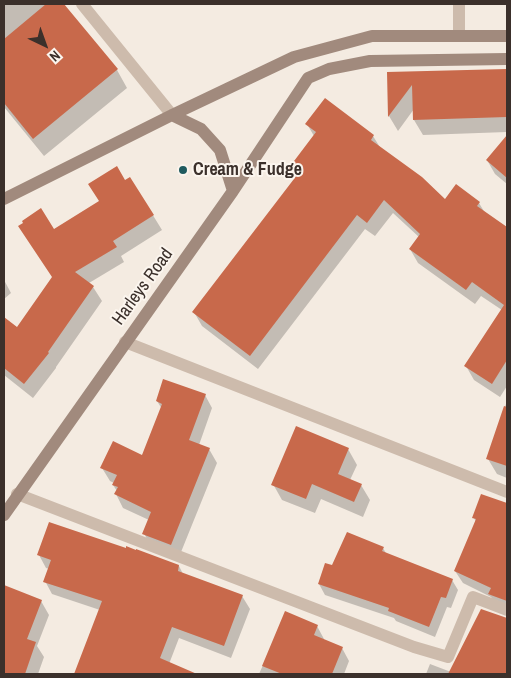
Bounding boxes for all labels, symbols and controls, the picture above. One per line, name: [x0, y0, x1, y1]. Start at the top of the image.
north arrow: [20, 20, 70, 70]
text: N: [46, 47, 64, 66]
place label: Cream & Fudge: [193, 159, 302, 181]
marker: Cream & Fudge: [177, 164, 189, 176]
street label: Harleys Road: [108, 244, 178, 330]

